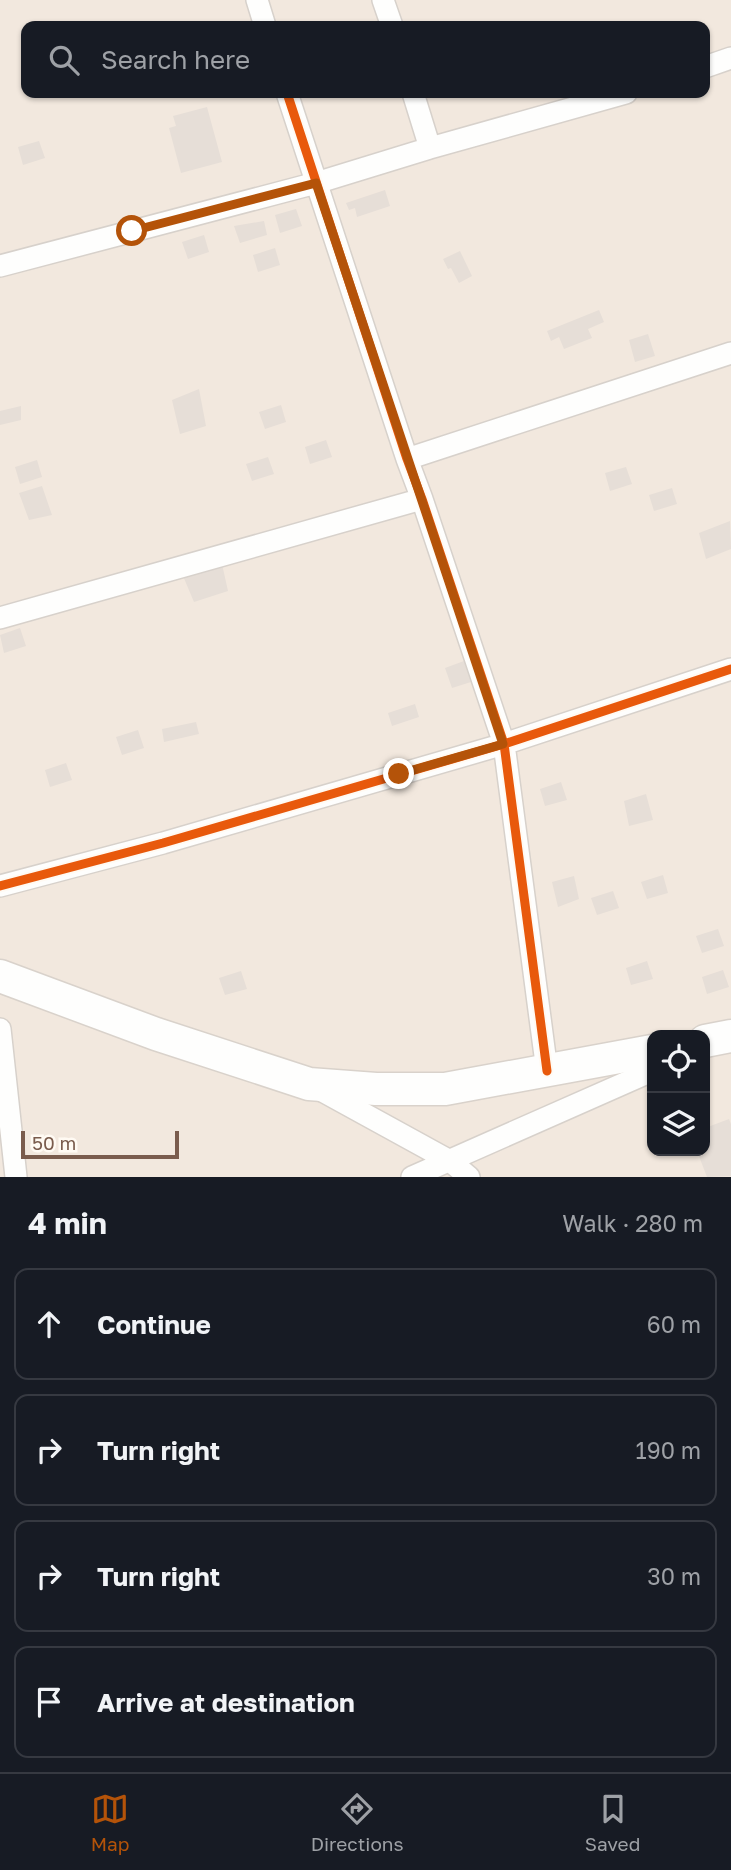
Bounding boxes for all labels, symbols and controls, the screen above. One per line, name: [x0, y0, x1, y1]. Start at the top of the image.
search box: [21, 21, 710, 98]
icon: search: [45, 41, 83, 79]
text: Search here: [101, 44, 250, 75]
route start: [116, 215, 147, 246]
route end: [383, 758, 414, 789]
map controls: [647, 1030, 710, 1156]
button: locate: [647, 1030, 710, 1093]
button: layers: [647, 1093, 710, 1156]
scale bar: [21, 1128, 178, 1160]
text: 50 m: [32, 1131, 76, 1154]
text: 4 min: [28, 1205, 107, 1241]
text: Walk · 280 m: [562, 1209, 703, 1237]
icon: ahead: [30, 1305, 68, 1343]
text: Continue: [97, 1309, 211, 1340]
text: 60 m: [647, 1310, 701, 1338]
icon: right: [30, 1431, 68, 1469]
text: Turn right: [97, 1435, 220, 1466]
text: 190 m: [636, 1436, 701, 1464]
icon: right: [30, 1557, 68, 1595]
text: Turn right: [97, 1561, 220, 1592]
text: 30 m: [647, 1562, 701, 1590]
icon: arrive: [30, 1683, 68, 1721]
text: Arrive at destination: [97, 1687, 355, 1718]
tab: Map: [91, 1790, 129, 1855]
tab: Directions: [311, 1790, 404, 1855]
tab: Saved: [585, 1790, 640, 1855]

